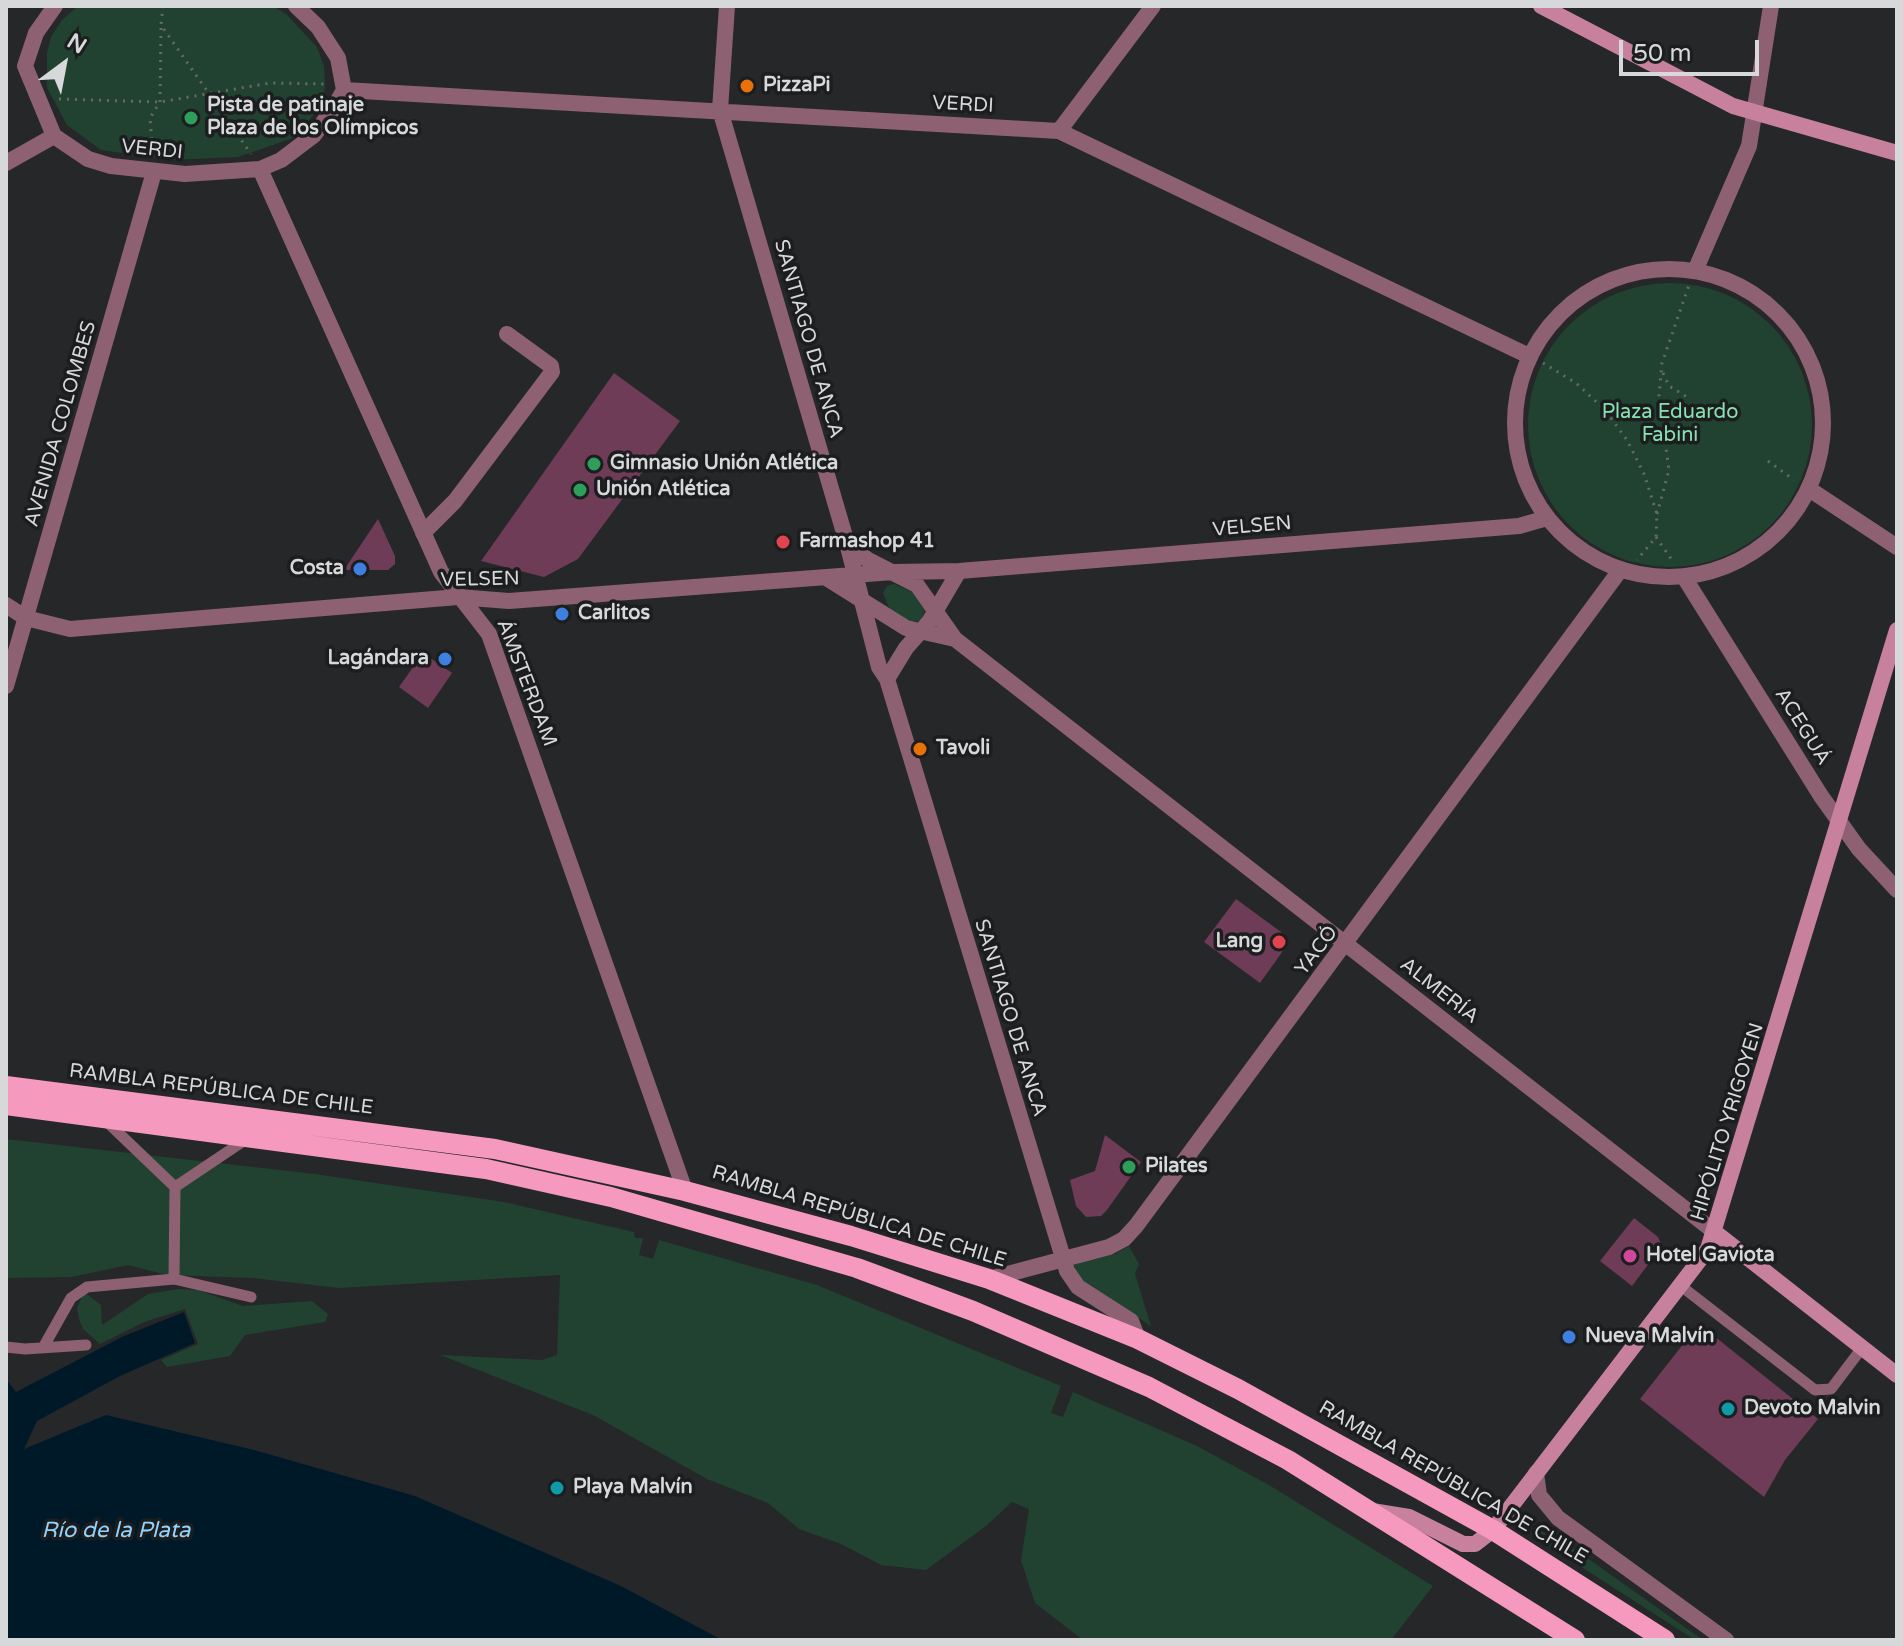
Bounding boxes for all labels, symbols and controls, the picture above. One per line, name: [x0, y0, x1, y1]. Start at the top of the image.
north arrow: [24, 24, 104, 104]
scale bar: [1623, 24, 1763, 74]
text: N: [62, 28, 91, 59]
text: 50 m: [1633, 39, 1691, 68]
place label: PizzaPi: [763, 74, 830, 98]
marker: PizzaPi: [738, 77, 756, 95]
street label: VERDI: [932, 91, 994, 119]
place label: Pista de patinaje Plaza de los Olímpicos: [207, 94, 418, 141]
marker: Pista de patinaje Plaza de los Olímpicos: [182, 109, 200, 127]
street label: VERDI: [120, 135, 184, 165]
street label: SANTIAGO DE ANCA: [768, 237, 848, 441]
street label: AVENIDA COLOMBES: [20, 318, 102, 530]
park label: Plaza Eduardo Fabini: [1602, 401, 1738, 448]
place label: Gimnasio Unión Atlética: [610, 452, 838, 476]
marker: Gimnasio Unión Atlética: [585, 455, 603, 473]
place label: Unión Atlética: [596, 478, 730, 502]
marker: Unión Atlética: [571, 481, 589, 499]
street label: VELSEN: [1211, 512, 1293, 542]
place label: Farmashop 41: [799, 530, 935, 554]
marker: Farmashop 41: [774, 533, 792, 551]
place label: Costa: [290, 557, 344, 581]
marker: Costa: [351, 560, 369, 578]
street label: VELSEN: [440, 567, 520, 593]
place label: Carlitos: [578, 602, 650, 626]
marker: Carlitos: [553, 605, 571, 623]
street label: ÁMSTERDAM: [491, 616, 561, 750]
place label: Lagándara: [327, 647, 429, 671]
marker: Lagándara: [436, 650, 454, 668]
street label: ACEGUÁ: [1769, 684, 1835, 770]
place label: Tavoli: [936, 737, 990, 761]
marker: Tavoli: [911, 740, 929, 758]
street label: SANTIAGO DE ANCA: [969, 916, 1051, 1120]
street label: YACÓ: [1291, 921, 1343, 981]
place label: Lang: [1215, 930, 1263, 954]
marker: Lang: [1270, 933, 1288, 951]
street label: ALMERÍA: [1395, 953, 1483, 1029]
street label: HIPÓLITO YRIGOYEN: [1686, 1020, 1770, 1224]
street label: RAMBLA REPÚBLICA DE CHILE: [68, 1059, 374, 1121]
place label: Pilates: [1145, 1155, 1208, 1179]
marker: Pilates: [1120, 1158, 1138, 1176]
street label: RAMBLA REPÚBLICA DE CHILE: [709, 1161, 1009, 1273]
place label: Hotel Gaviota: [1646, 1244, 1775, 1268]
marker: Hotel Gaviota: [1621, 1247, 1639, 1265]
place label: Nueva Malvín: [1585, 1325, 1714, 1349]
marker: Nueva Malvín: [1560, 1328, 1578, 1346]
street label: RAMBLA REPÚBLICA DE CHILE: [1314, 1396, 1592, 1570]
place label: Devoto Malvin: [1744, 1397, 1881, 1421]
marker: Devoto Malvin: [1719, 1400, 1737, 1418]
place label: Playa Malvín: [573, 1476, 693, 1500]
marker: Playa Malvín: [548, 1479, 566, 1497]
water label: Río de la Plata: [42, 1518, 190, 1544]

